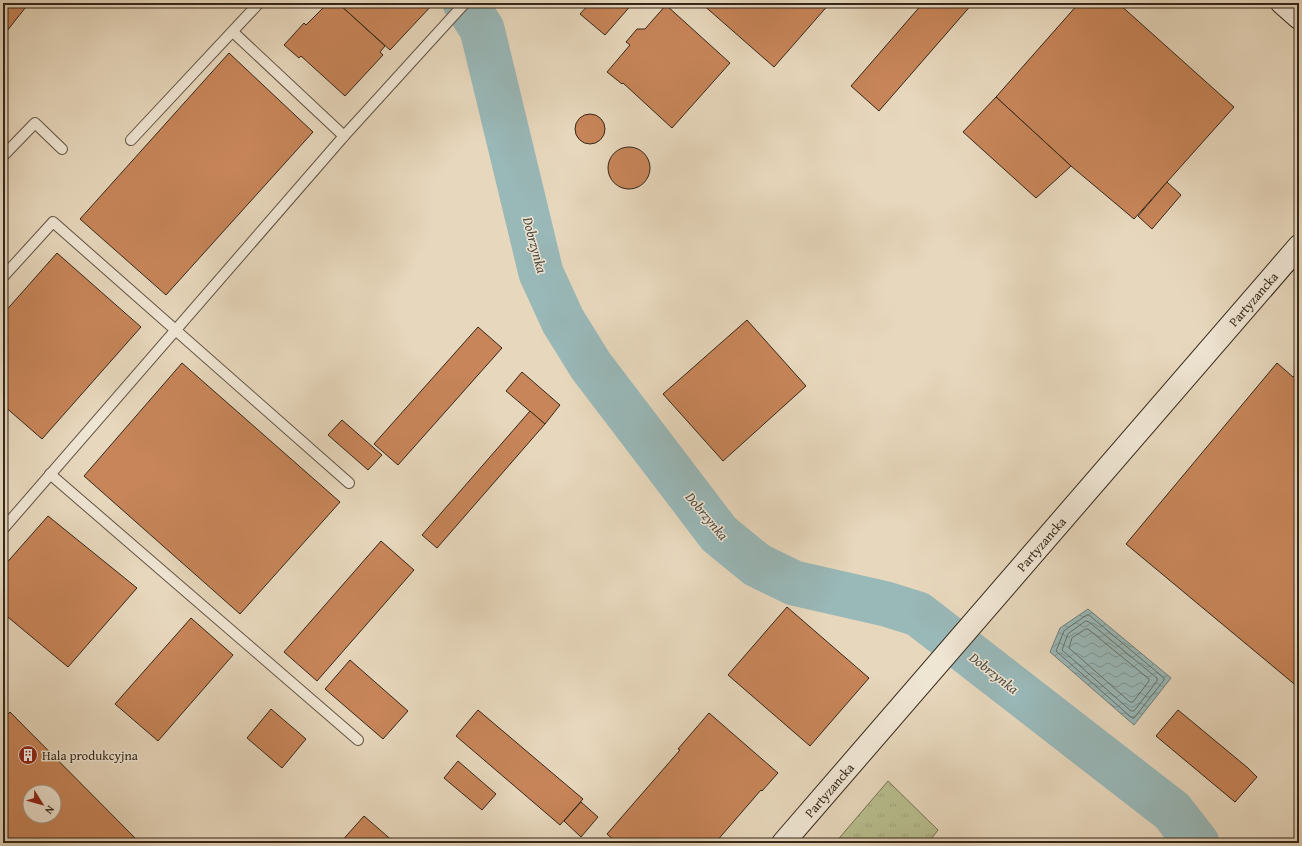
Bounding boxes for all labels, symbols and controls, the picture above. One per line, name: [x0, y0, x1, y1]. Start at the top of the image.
water label: Dobrzynka: [518, 214, 552, 276]
street label: Partyzancka: [1224, 267, 1283, 331]
water label: Dobrzynka: [680, 487, 733, 545]
street label: Partyzancka: [1012, 512, 1071, 576]
water label: Dobrzynka: [964, 647, 1023, 699]
building icon: Hala produkcyjna: [17, 744, 39, 766]
place label: Hala produkcyjna: [42, 746, 139, 765]
street label: Partyzancka: [800, 758, 859, 822]
north arrow: [22, 784, 62, 824]
text: N: [41, 802, 59, 818]

